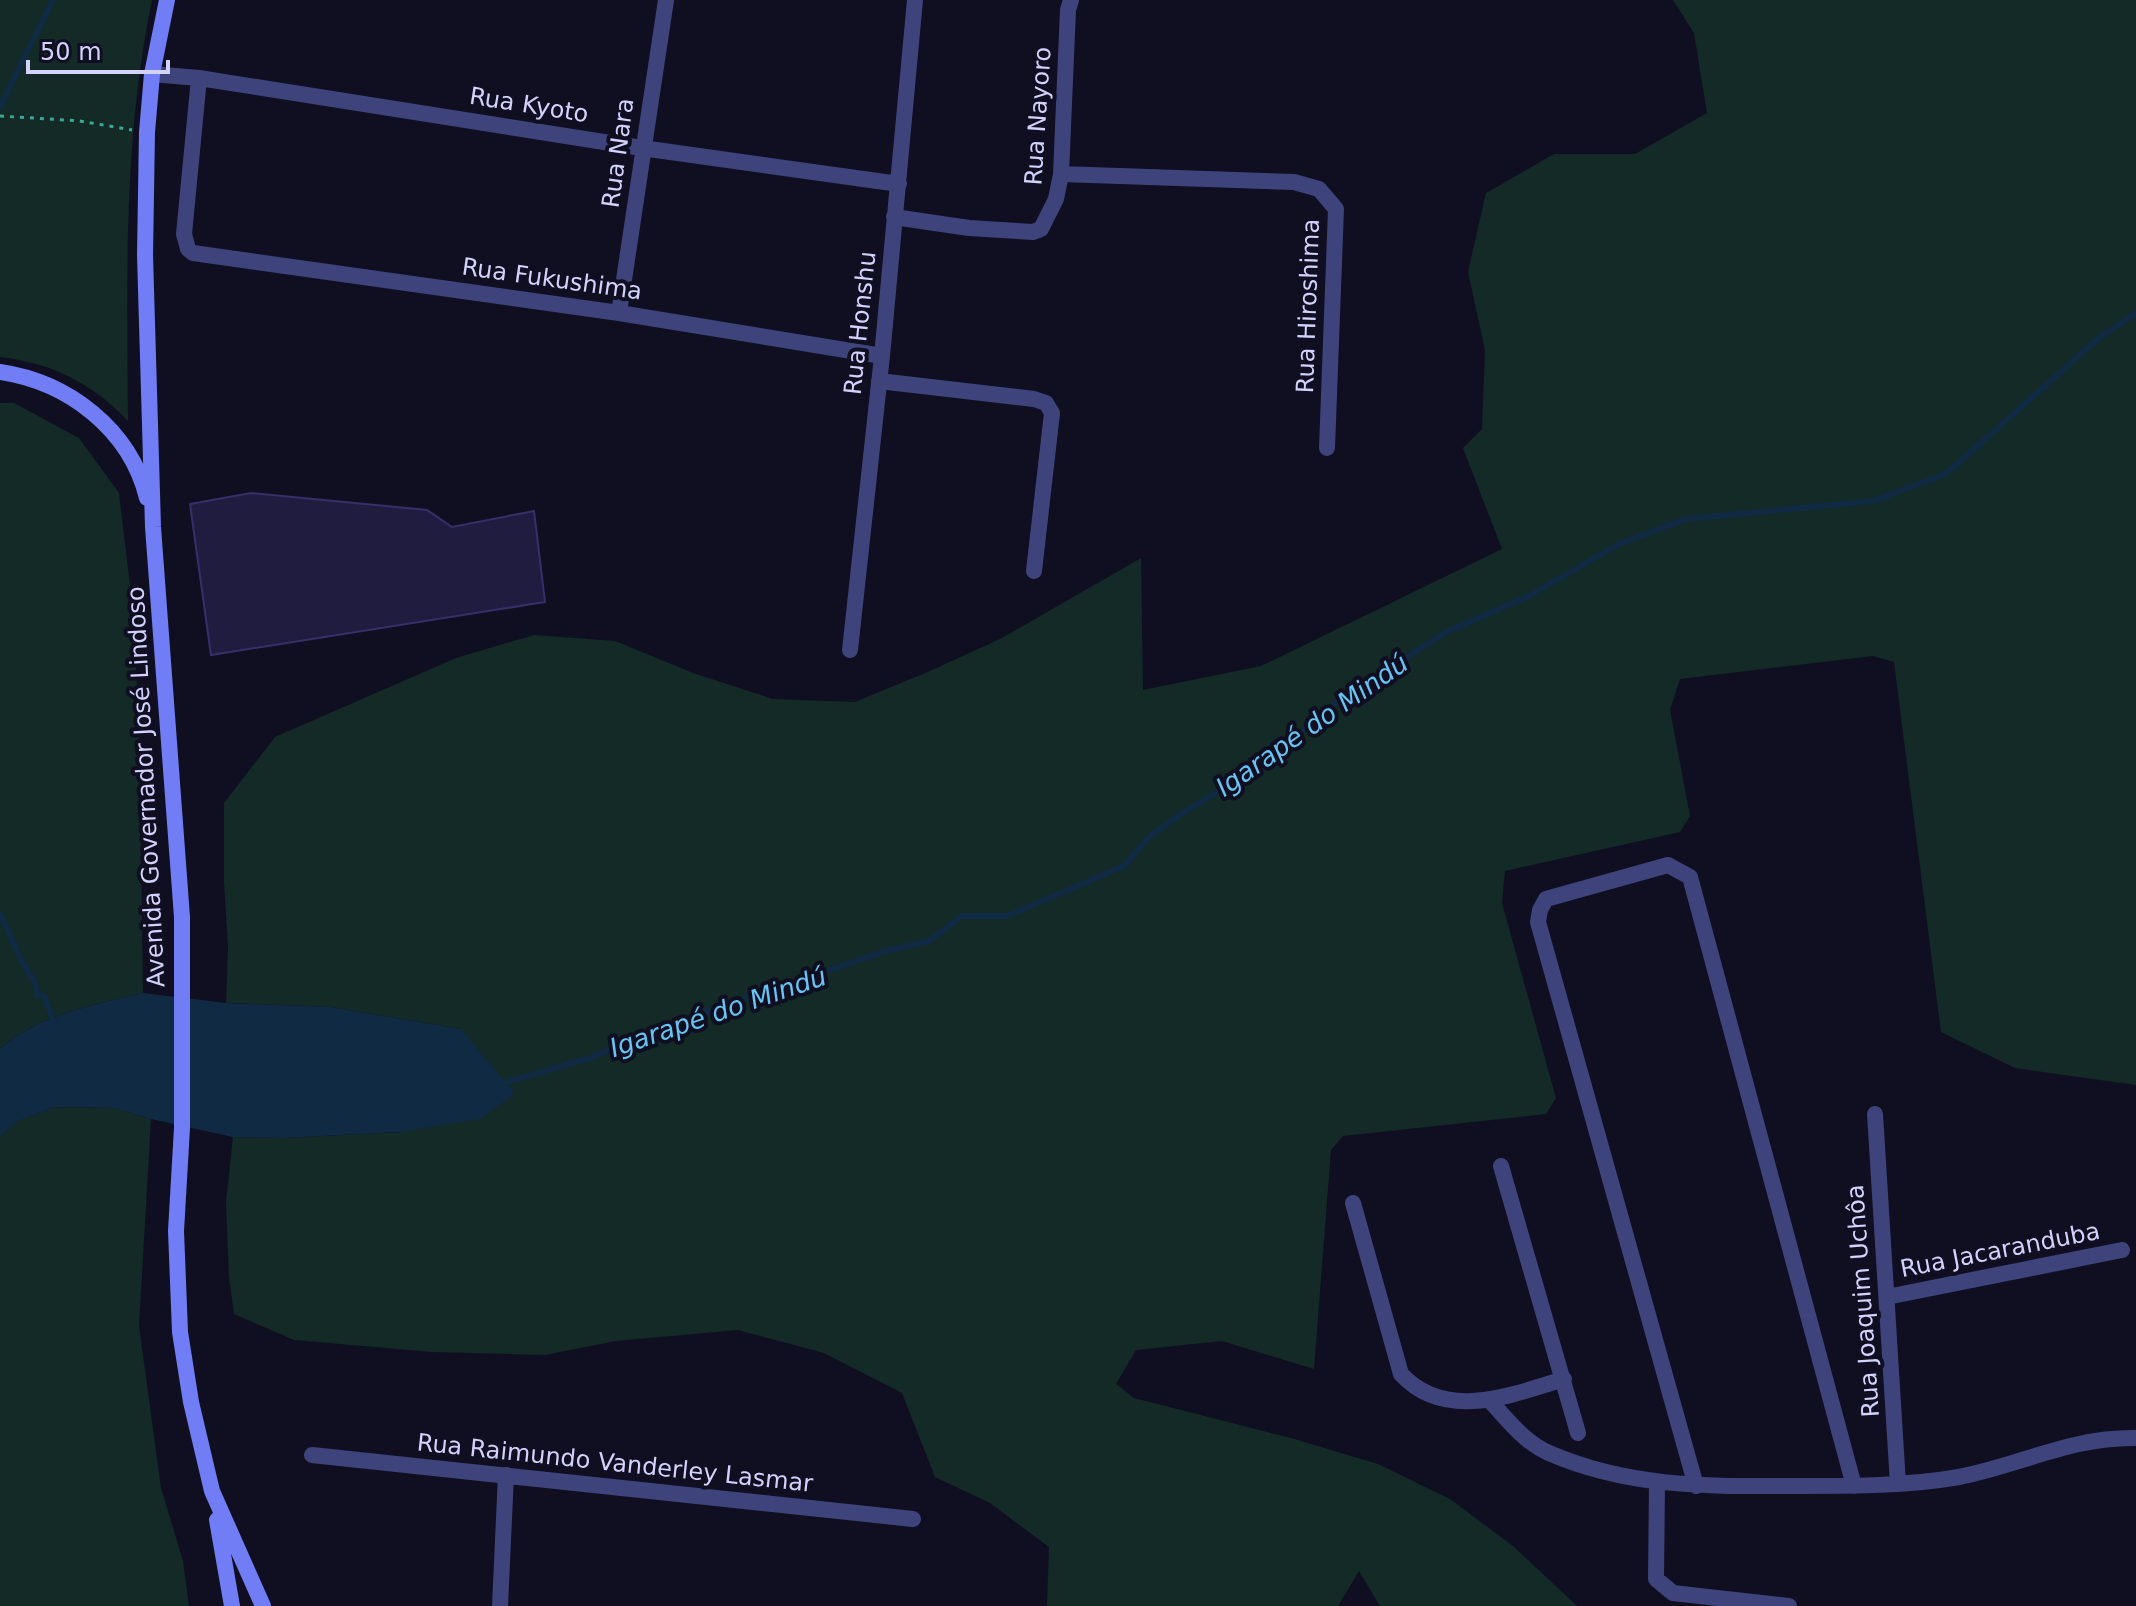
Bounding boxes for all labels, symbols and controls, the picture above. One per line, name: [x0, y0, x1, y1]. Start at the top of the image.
scale bar: [28, 24, 168, 74]
text: 50 m: [40, 38, 102, 66]
street label: Rua Nayoro: [1019, 46, 1057, 186]
street label: Rua Kyoto: [467, 82, 591, 128]
street label: Rua Nara: [596, 96, 640, 210]
street label: Rua Hiroshima: [1291, 218, 1325, 394]
street label: Rua Honshu: [839, 250, 881, 396]
street label: Rua Fukushima: [460, 252, 644, 306]
street label: Avenida Governador José Lindoso: [122, 586, 170, 988]
water label: Igarapé do Mindú: [1210, 648, 1414, 802]
water label: Igarapé do Mindú: [606, 961, 830, 1063]
street label: Rua Joaquim Uchôa: [1841, 1184, 1885, 1418]
street label: Rua Jacaranduba: [1898, 1217, 2102, 1283]
street label: Rua Raimundo Vanderley Lasmar: [416, 1428, 815, 1498]

